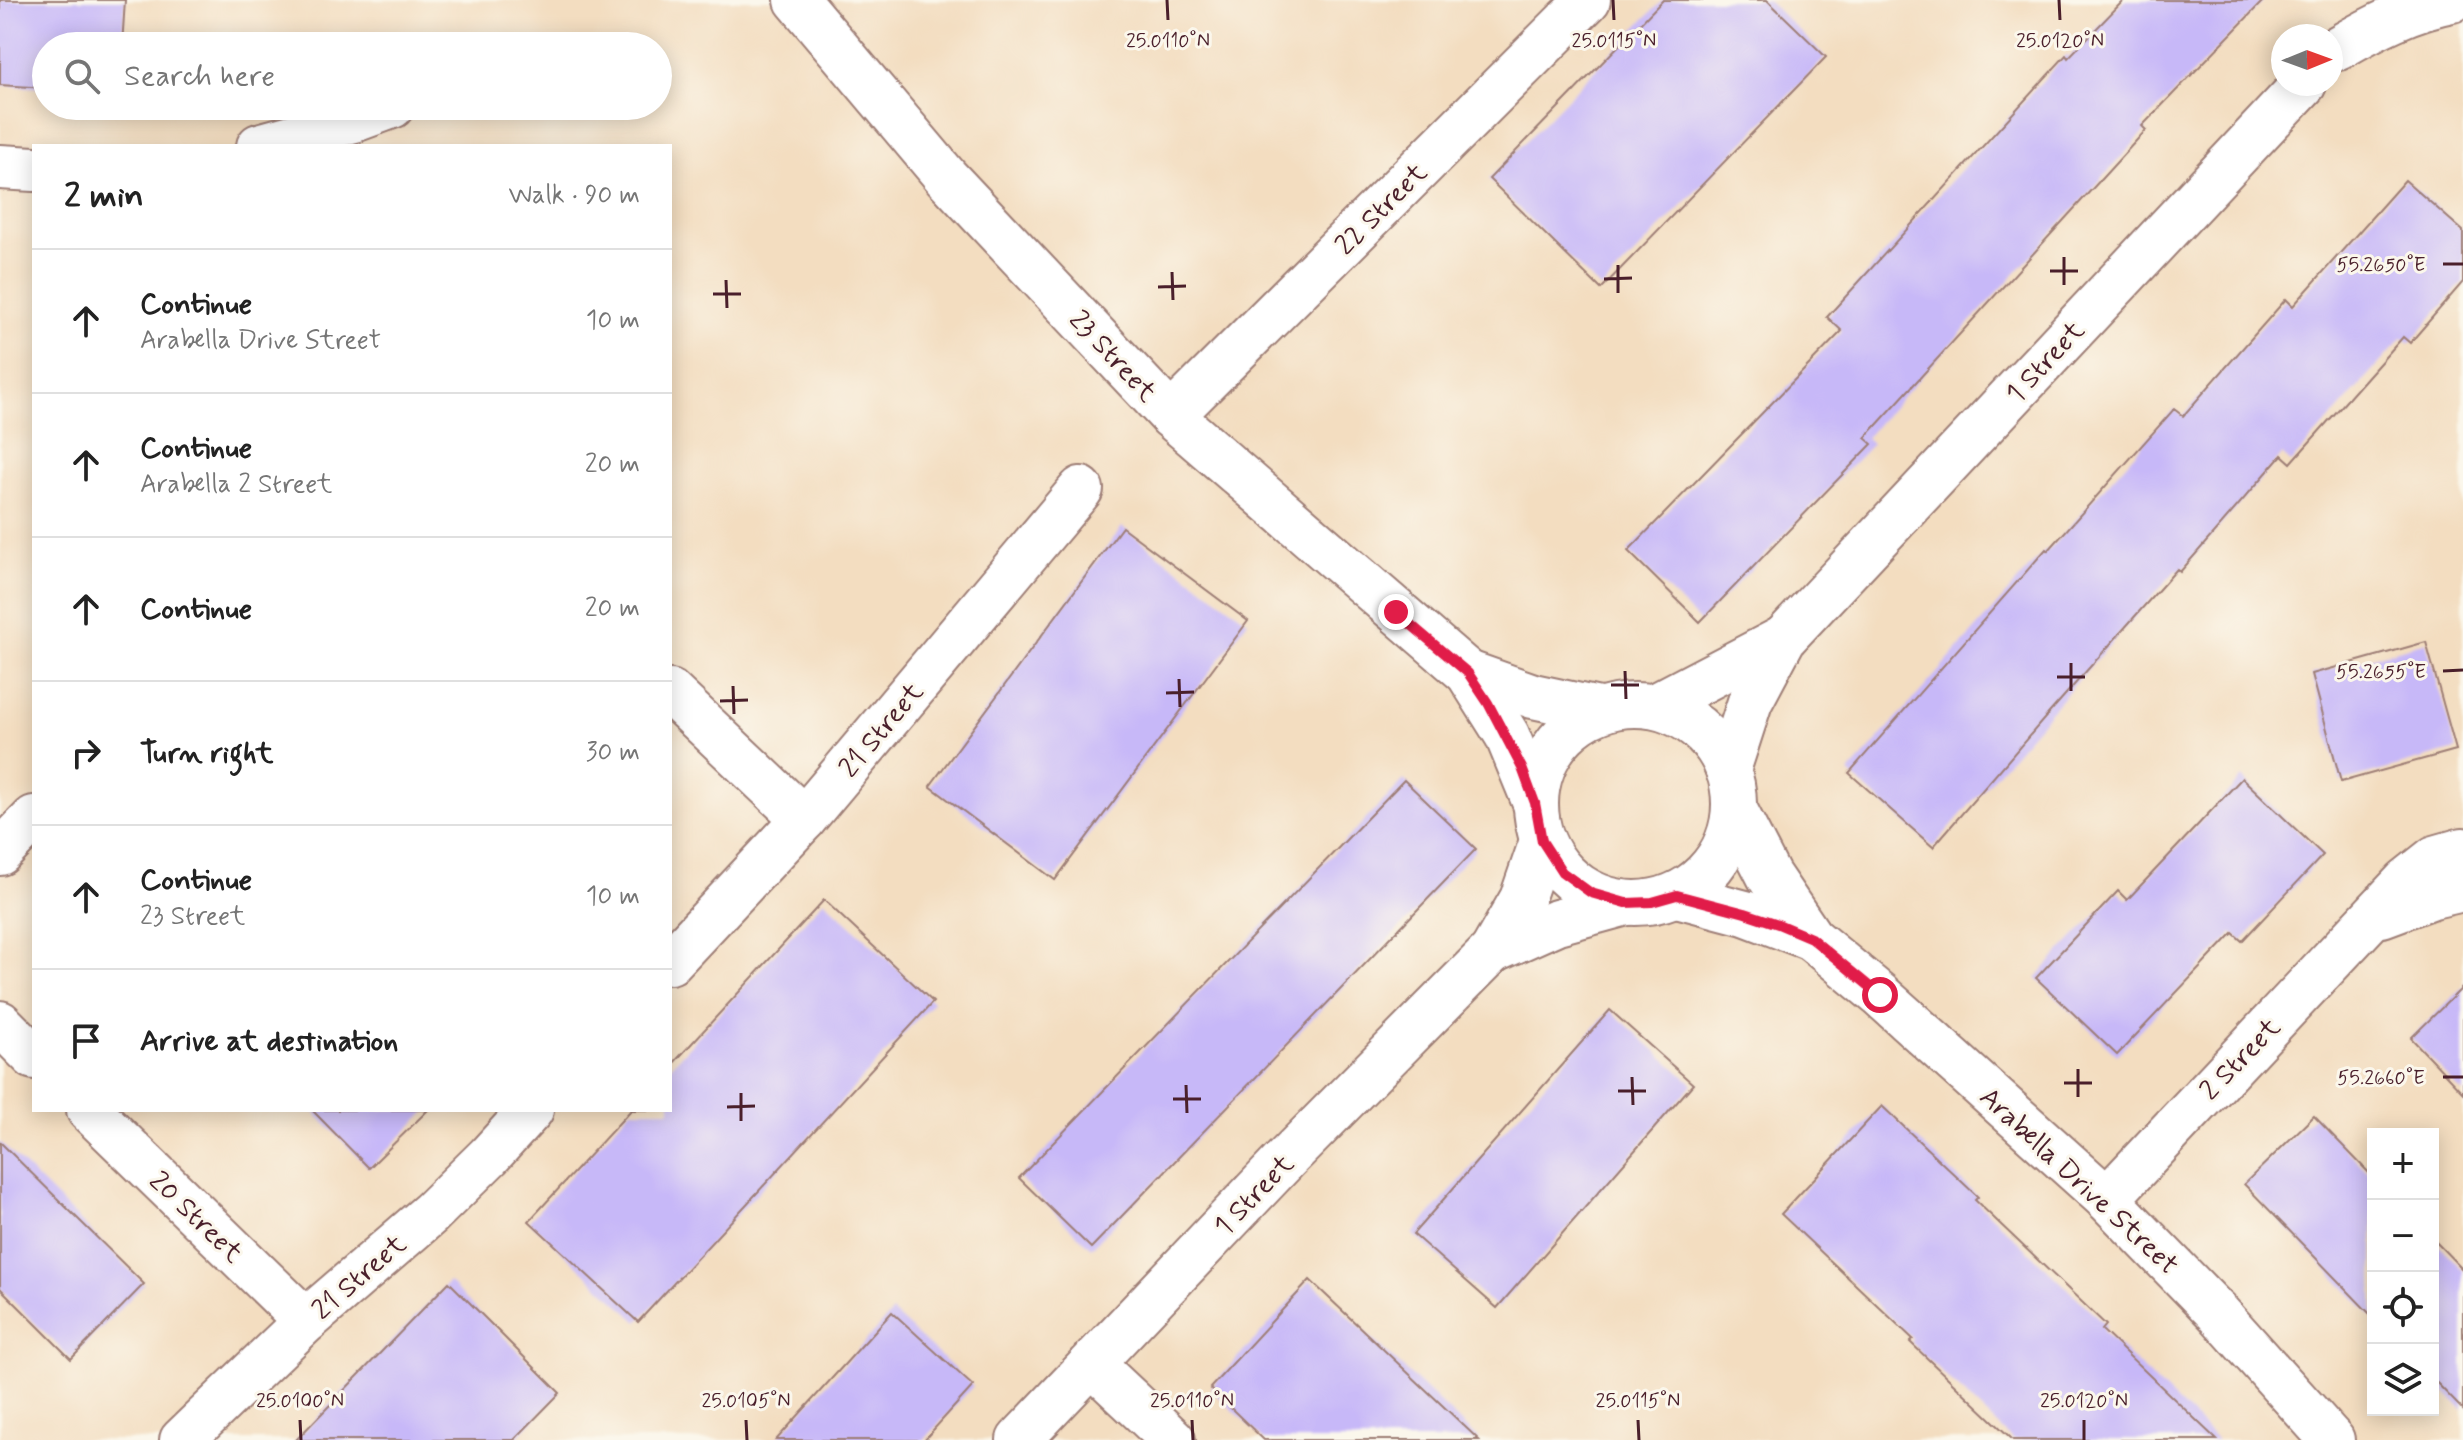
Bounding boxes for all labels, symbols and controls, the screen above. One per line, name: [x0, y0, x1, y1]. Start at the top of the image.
north arrow: [2271, 24, 2343, 96]
text: 25.0110°N: [1126, 28, 1210, 55]
text: 25.0115°N: [1572, 28, 1656, 55]
text: 25.0120°N: [2016, 28, 2104, 55]
search box: [32, 32, 672, 120]
icon: search: [60, 54, 104, 98]
text: Search here: [124, 57, 275, 96]
street label: 22 Street: [1328, 155, 1436, 264]
text: 2 min: [64, 174, 144, 219]
text: Walk · 90 m: [508, 179, 640, 213]
text: 55.2650°E: [2337, 252, 2425, 279]
text: Continue: [140, 285, 252, 324]
icon: ahead: [64, 299, 108, 343]
street label: 23 Street: [1060, 303, 1165, 411]
text: 10 m: [586, 304, 640, 338]
street label: 1 Street: [1998, 313, 2094, 412]
text: Arabella Drive Street: [140, 324, 381, 358]
text: Continue: [140, 429, 252, 468]
icon: ahead: [64, 443, 108, 487]
text: 20 m: [585, 448, 640, 482]
text: Arabella 2 Street: [140, 468, 332, 502]
icon: ahead: [64, 587, 108, 631]
text: Continue: [140, 590, 252, 629]
text: 20 m: [585, 592, 640, 626]
route end: [1378, 594, 1414, 630]
text: 55.2655°E: [2336, 659, 2426, 686]
street label: 21 Street: [831, 675, 933, 786]
icon: right: [64, 731, 108, 775]
text: Turn right: [140, 734, 273, 773]
text: 30 m: [586, 736, 640, 770]
text: Continue: [140, 861, 252, 900]
icon: ahead: [64, 875, 108, 919]
text: 10 m: [586, 880, 640, 914]
text: 23 Street: [140, 900, 245, 934]
route start: [1862, 977, 1898, 1013]
street label: 2 Street: [2192, 1010, 2290, 1109]
icon: arrive: [64, 1019, 108, 1063]
text: Arrive at destination: [140, 1022, 398, 1061]
text: 55.2660°E: [2337, 1065, 2425, 1092]
street label: Arabella Drive Street: [1971, 1080, 2186, 1284]
map controls: [2367, 1128, 2439, 1416]
button: +: [2367, 1128, 2439, 1200]
street label: 1 Street: [1207, 1146, 1303, 1245]
street label: 20 Street: [140, 1164, 251, 1272]
button: −: [2367, 1200, 2439, 1272]
street label: 21 Street: [305, 1226, 415, 1329]
button: locate: [2367, 1272, 2439, 1344]
button: layers: [2367, 1344, 2439, 1416]
text: 25.0100°N: [256, 1388, 344, 1415]
text: 25.0105°N: [701, 1388, 791, 1415]
text: 25.0110°N: [1150, 1388, 1234, 1415]
text: 25.0115°N: [1596, 1388, 1680, 1415]
text: 25.0120°N: [2040, 1388, 2128, 1415]

